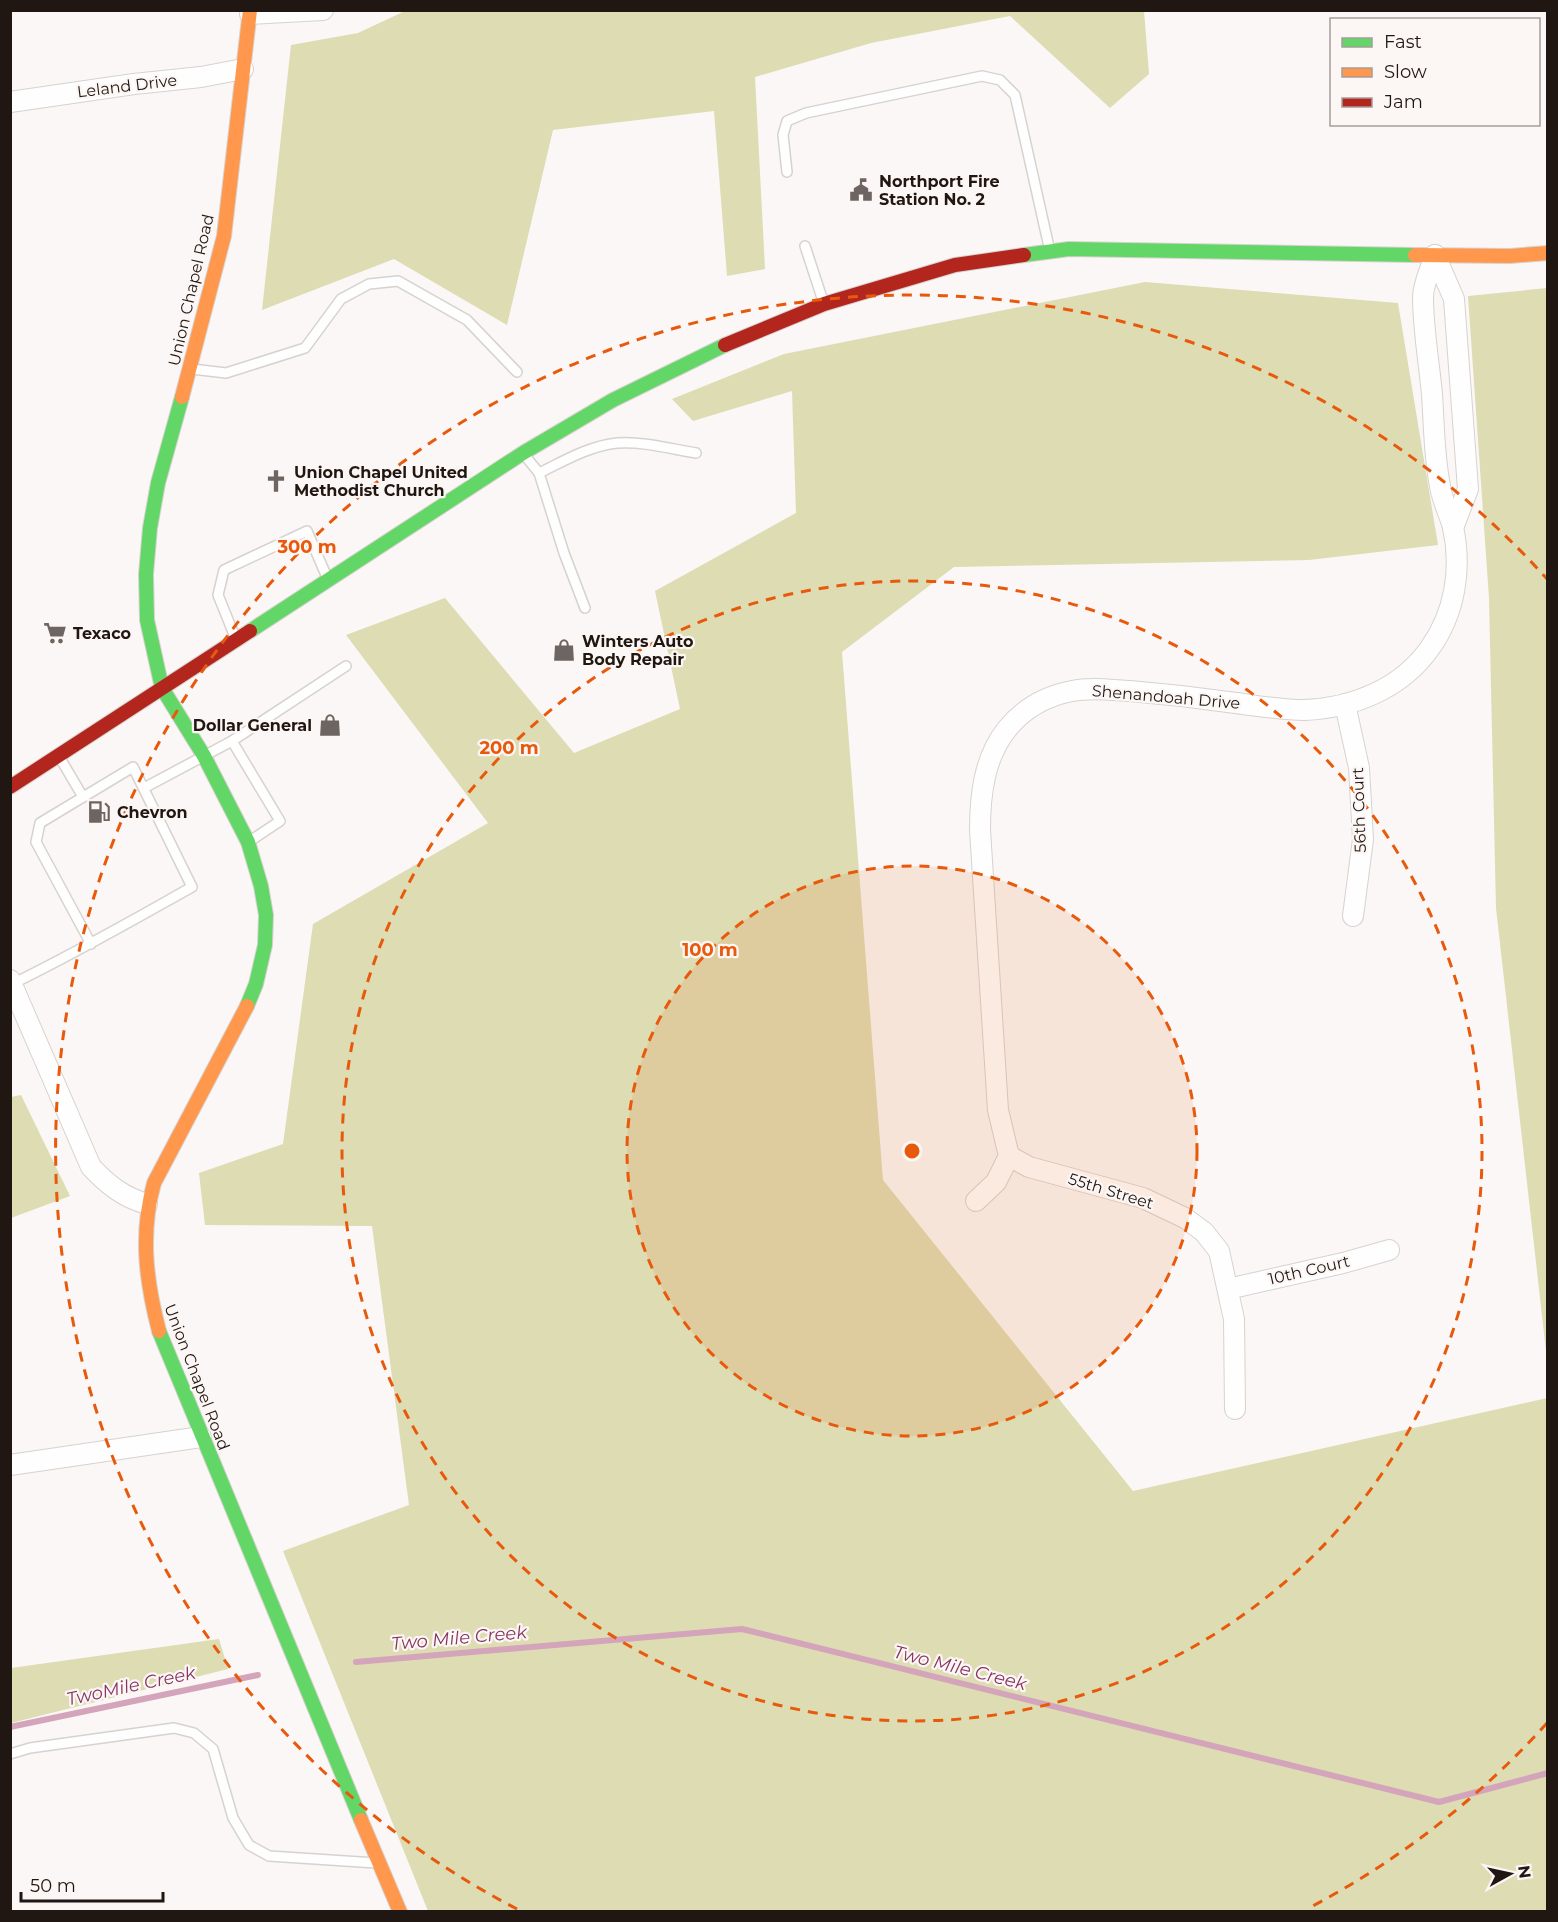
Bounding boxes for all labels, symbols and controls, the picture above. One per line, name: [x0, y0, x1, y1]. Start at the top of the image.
legend: [1330, 18, 1540, 126]
text: Fast: [1384, 31, 1422, 53]
text: Slow: [1384, 61, 1427, 83]
street label: Leland Drive: [76, 70, 178, 102]
text: Jam: [1383, 91, 1423, 113]
place label: Northport Fire Station No. 2: [879, 172, 1000, 209]
public building icon: Northport Fire Station No. 2: [848, 177, 874, 203]
street label: Union Chapel Road: [164, 212, 218, 368]
place label: Union Chapel United Methodist Church: [294, 463, 468, 500]
church icon: Union Chapel United Methodist Church: [263, 468, 289, 494]
text: 300 m: [276, 536, 337, 558]
supermarket icon: Texaco: [42, 620, 68, 646]
place label: Texaco: [73, 624, 131, 643]
place label: Winters Auto Body Repair: [582, 632, 693, 669]
shop icon: Winters Auto Body Repair: [551, 637, 577, 663]
street label: Shenandoah Drive: [1091, 681, 1241, 713]
shop icon: Dollar General: [317, 712, 343, 738]
place label: Dollar General: [193, 716, 312, 735]
text: 200 m: [479, 737, 539, 759]
street label: 56th Court: [1348, 767, 1370, 853]
fuel station icon: Chevron: [86, 799, 112, 825]
place label: Chevron: [117, 803, 188, 822]
text: 100 m: [682, 939, 738, 961]
centre of rings: [902, 1141, 922, 1161]
street label: 55th Street: [1066, 1169, 1156, 1213]
street label: 10th Court: [1266, 1251, 1352, 1289]
street label: Union Chapel Road: [160, 1301, 234, 1453]
water label: Two Mile Creek: [390, 1621, 529, 1655]
water label: Two Mile Creek: [891, 1641, 1030, 1695]
water label: TwoMile Creek: [64, 1661, 199, 1710]
north arrow: [1480, 1844, 1540, 1904]
text: N: [1514, 1864, 1535, 1880]
scale bar: [21, 1865, 164, 1903]
text: 50 m: [30, 1875, 76, 1897]

